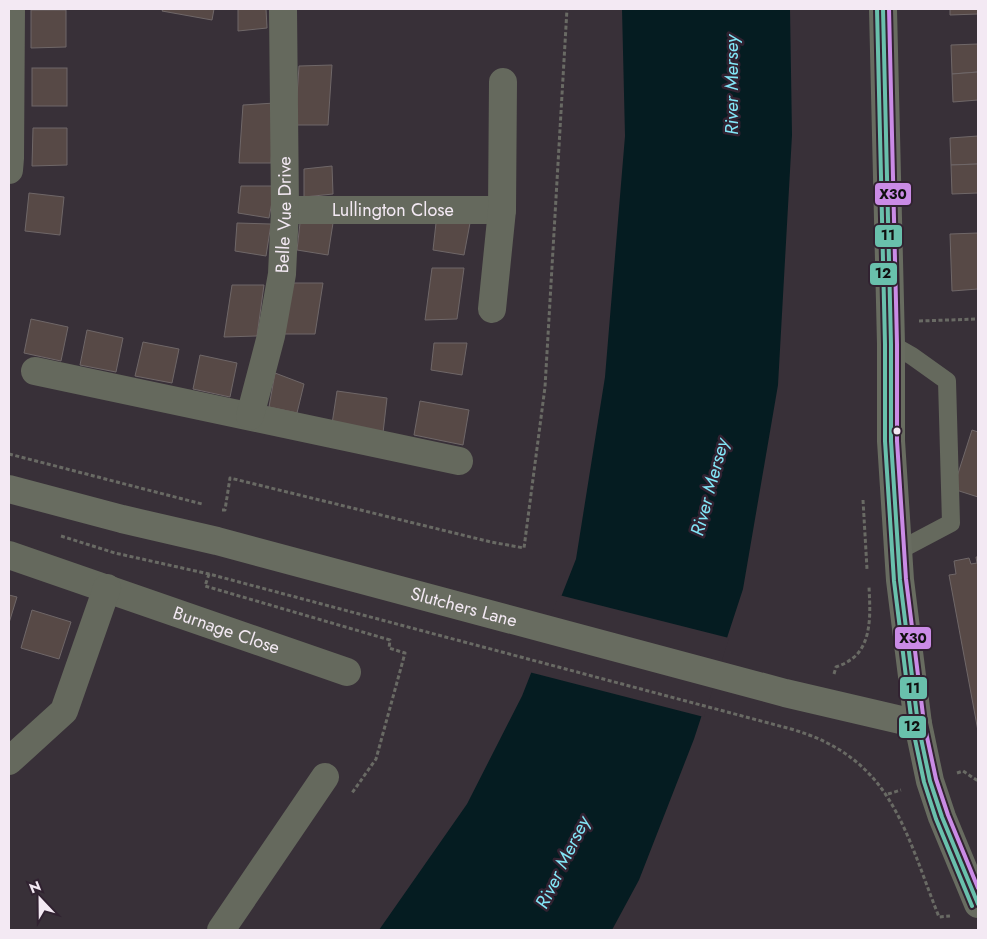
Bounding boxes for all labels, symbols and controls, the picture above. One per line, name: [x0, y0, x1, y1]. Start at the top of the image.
water label: River Mersey: [718, 33, 745, 135]
street label: Belle Vue Drive: [269, 156, 298, 274]
line badge: X30: [874, 182, 912, 206]
text: X30: [879, 184, 907, 204]
street label: Lullington Close: [332, 197, 454, 223]
line badge: 11: [874, 224, 903, 248]
text: 11: [881, 225, 895, 245]
line badge: 12: [869, 262, 898, 286]
text: 12: [875, 263, 891, 283]
unlabelled marker: [892, 426, 902, 436]
water label: River Mersey: [684, 434, 736, 539]
street label: Slutchers Lane: [408, 580, 520, 634]
street label: Burnage Close: [169, 600, 283, 661]
line badge: X30: [894, 626, 932, 650]
text: X30: [899, 628, 927, 648]
line badge: 11: [899, 676, 928, 700]
text: 11: [906, 678, 920, 698]
line badge: 12: [898, 715, 927, 739]
text: 12: [904, 716, 920, 736]
water label: River Mersey: [528, 810, 597, 913]
north arrow: [15, 874, 65, 924]
text: N: [26, 876, 44, 898]

